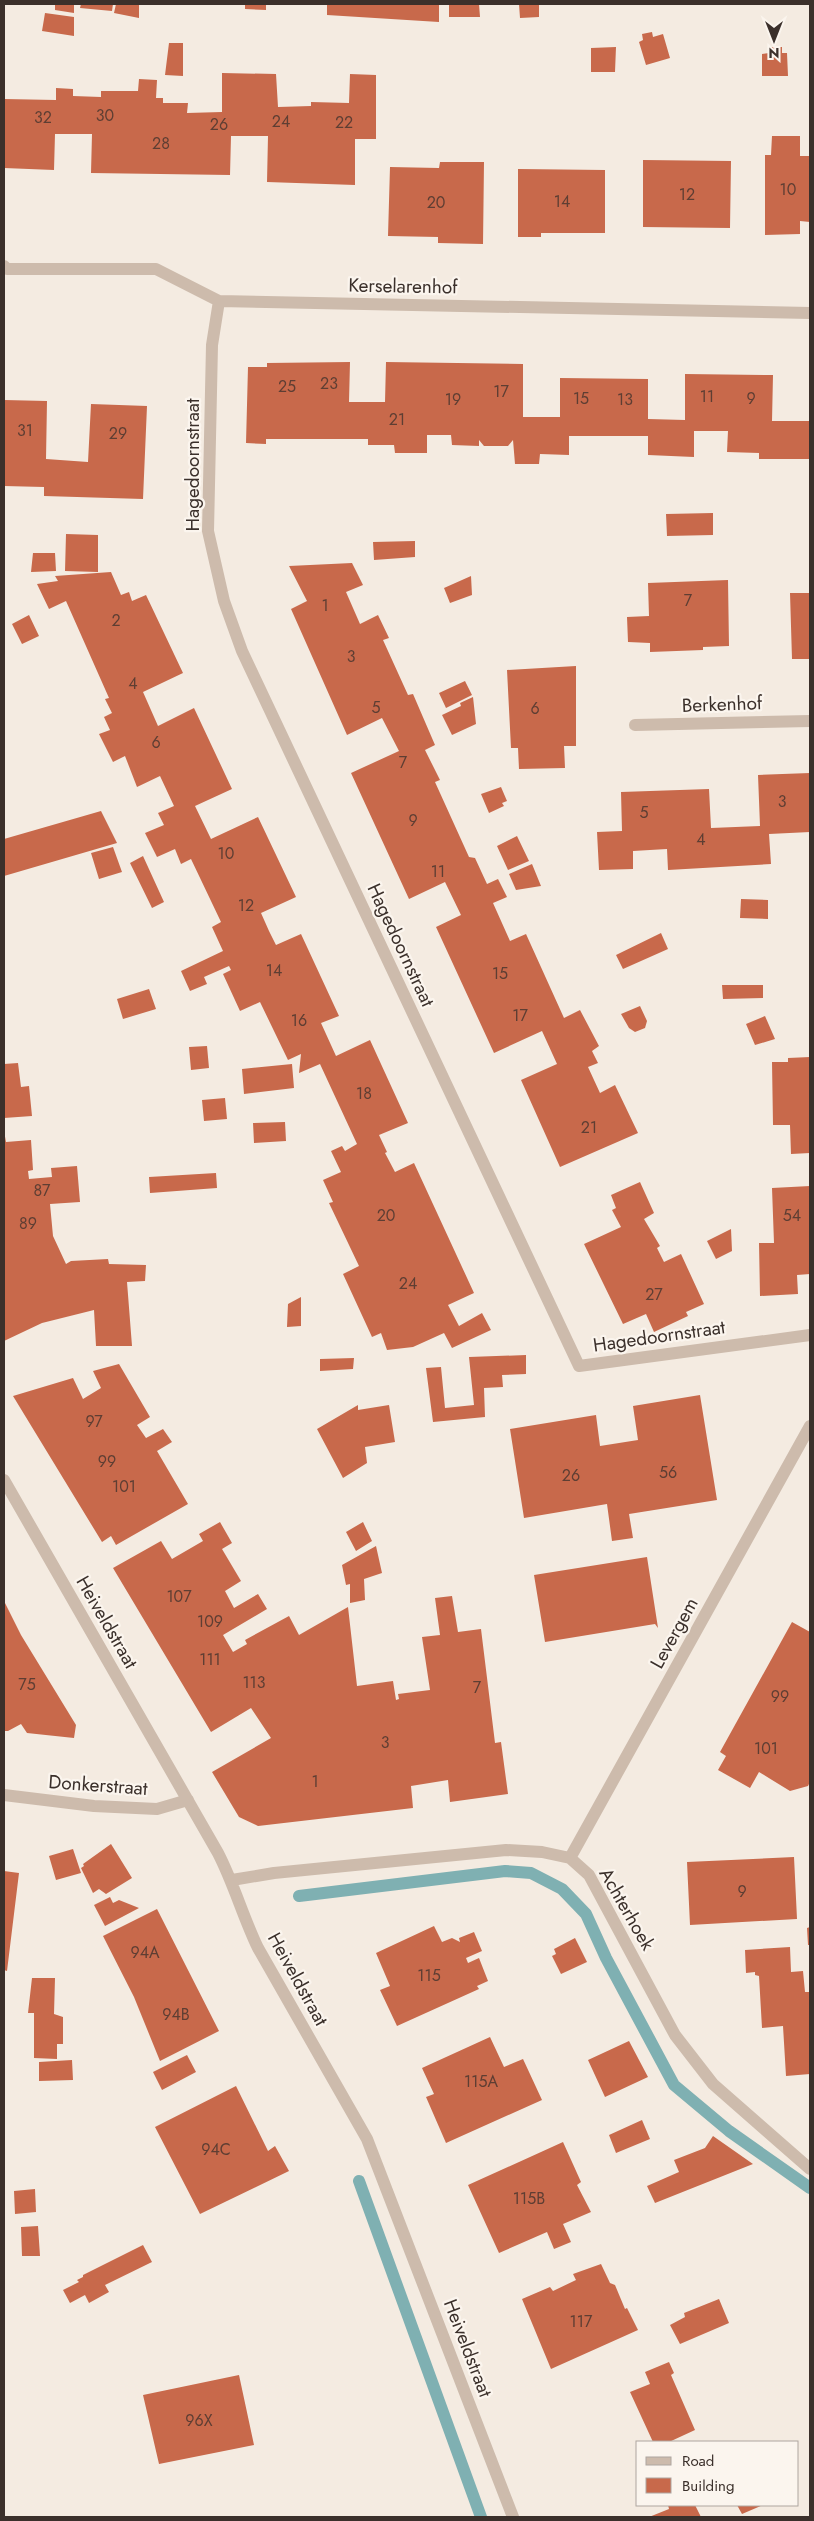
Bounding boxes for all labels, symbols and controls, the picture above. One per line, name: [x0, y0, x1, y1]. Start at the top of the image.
north arrow: [749, 15, 799, 65]
text: N: [768, 43, 780, 63]
house number: 30: [96, 104, 114, 127]
house number: 32: [34, 106, 52, 129]
house number: 24: [272, 110, 290, 133]
house number: 22: [335, 111, 353, 134]
house number: 26: [210, 113, 228, 136]
house number: 28: [152, 132, 170, 155]
house number: 10: [780, 178, 796, 201]
house number: 12: [679, 183, 695, 206]
house number: 14: [554, 190, 570, 213]
house number: 20: [427, 191, 445, 214]
street label: Kerselarenhof: [348, 272, 458, 300]
house number: 23: [320, 372, 338, 395]
house number: 25: [278, 375, 296, 398]
house number: 17: [493, 380, 509, 403]
house number: 11: [700, 385, 714, 408]
house number: 15: [573, 387, 589, 410]
house number: 9: [746, 387, 756, 410]
house number: 19: [445, 388, 461, 411]
house number: 13: [617, 388, 633, 411]
street label: Hagedoornstraat: [179, 398, 206, 531]
house number: 21: [389, 408, 405, 431]
house number: 31: [17, 419, 33, 442]
house number: 29: [109, 422, 127, 445]
house number: 7: [684, 589, 693, 612]
house number: 1: [321, 594, 329, 617]
house number: 2: [111, 609, 121, 632]
house number: 3: [347, 645, 356, 668]
house number: 4: [128, 672, 138, 695]
street label: Berkenhof: [681, 689, 763, 719]
house number: 5: [371, 696, 381, 719]
house number: 6: [530, 697, 540, 720]
house number: 6: [151, 731, 161, 754]
house number: 7: [399, 751, 408, 774]
house number: 3: [778, 790, 787, 813]
house number: 5: [639, 801, 649, 824]
house number: 9: [408, 809, 418, 832]
house number: 4: [696, 828, 706, 851]
house number: 10: [218, 842, 234, 865]
house number: 11: [431, 860, 445, 883]
street label: Hagedoornstraat: [361, 879, 442, 1011]
house number: 12: [238, 894, 254, 917]
house number: 14: [266, 959, 282, 982]
house number: 15: [492, 962, 508, 985]
house number: 17: [512, 1004, 528, 1027]
house number: 16: [291, 1009, 307, 1032]
house number: 18: [356, 1082, 372, 1105]
house number: 21: [581, 1116, 597, 1139]
house number: 87: [34, 1179, 51, 1202]
house number: 20: [377, 1204, 395, 1227]
house number: 54: [783, 1204, 801, 1227]
house number: 89: [19, 1212, 37, 1235]
house number: 24: [399, 1272, 417, 1295]
house number: 27: [645, 1283, 663, 1306]
street label: Hagedoornstraat: [591, 1313, 727, 1359]
house number: 97: [85, 1410, 103, 1433]
house number: 99: [98, 1450, 116, 1473]
house number: 56: [659, 1461, 677, 1484]
house number: 26: [562, 1464, 580, 1487]
house number: 101: [112, 1475, 136, 1498]
street label: Heiveldstraat: [70, 1571, 145, 1674]
house number: 107: [166, 1585, 192, 1608]
street label: Levergem: [643, 1593, 705, 1673]
house number: 109: [197, 1610, 223, 1633]
house number: 111: [199, 1648, 221, 1671]
house number: 113: [242, 1671, 266, 1694]
house number: 75: [18, 1673, 36, 1696]
house number: 7: [473, 1676, 482, 1699]
house number: 99: [771, 1685, 789, 1708]
house number: 3: [381, 1731, 390, 1754]
house number: 101: [754, 1737, 778, 1760]
street label: Donkerstraat: [48, 1768, 149, 1802]
house number: 1: [311, 1770, 319, 1793]
street label: Achterhoek: [593, 1863, 662, 1956]
house number: 9: [737, 1880, 747, 1903]
street label: Heiveldstraat: [261, 1927, 335, 2031]
house number: 94A: [130, 1941, 160, 1964]
house number: 115: [417, 1964, 441, 1987]
house number: 94B: [162, 2003, 190, 2026]
house number: 115A: [464, 2070, 498, 2093]
house number: 94C: [201, 2138, 231, 2161]
house number: 115B: [513, 2187, 545, 2210]
street label: Heiveldstraat: [437, 2295, 499, 2401]
house number: 117: [570, 2310, 593, 2333]
house number: 96X: [185, 2409, 213, 2432]
legend: [636, 2441, 799, 2506]
text: Road: [682, 2450, 714, 2472]
text: Building: [682, 2475, 734, 2497]

